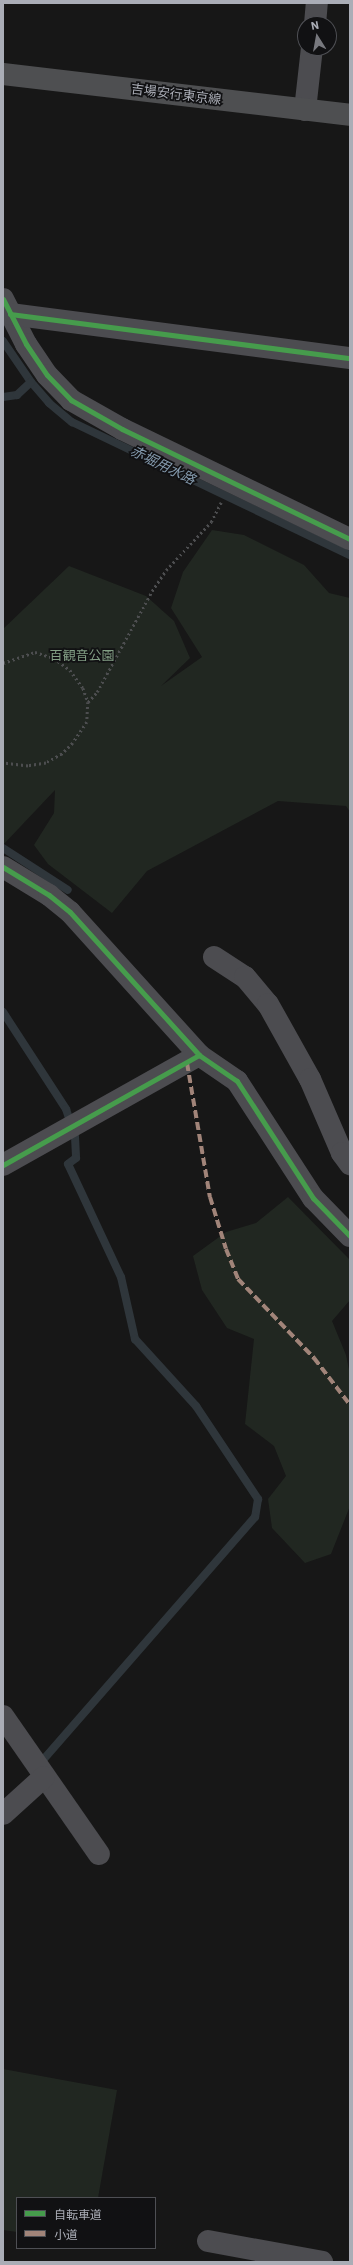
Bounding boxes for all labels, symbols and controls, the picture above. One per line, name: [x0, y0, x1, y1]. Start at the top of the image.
north arrow: [297, 16, 337, 56]
text: N: [310, 18, 320, 33]
street label: 吉場安行東京線: [130, 82, 222, 108]
water label: 赤堀用水路: [128, 442, 198, 488]
park label: 百観音公園: [50, 648, 114, 664]
legend: [16, 2197, 156, 2249]
text: 自転車道: [54, 2207, 102, 2222]
text: 小道: [54, 2227, 78, 2242]

